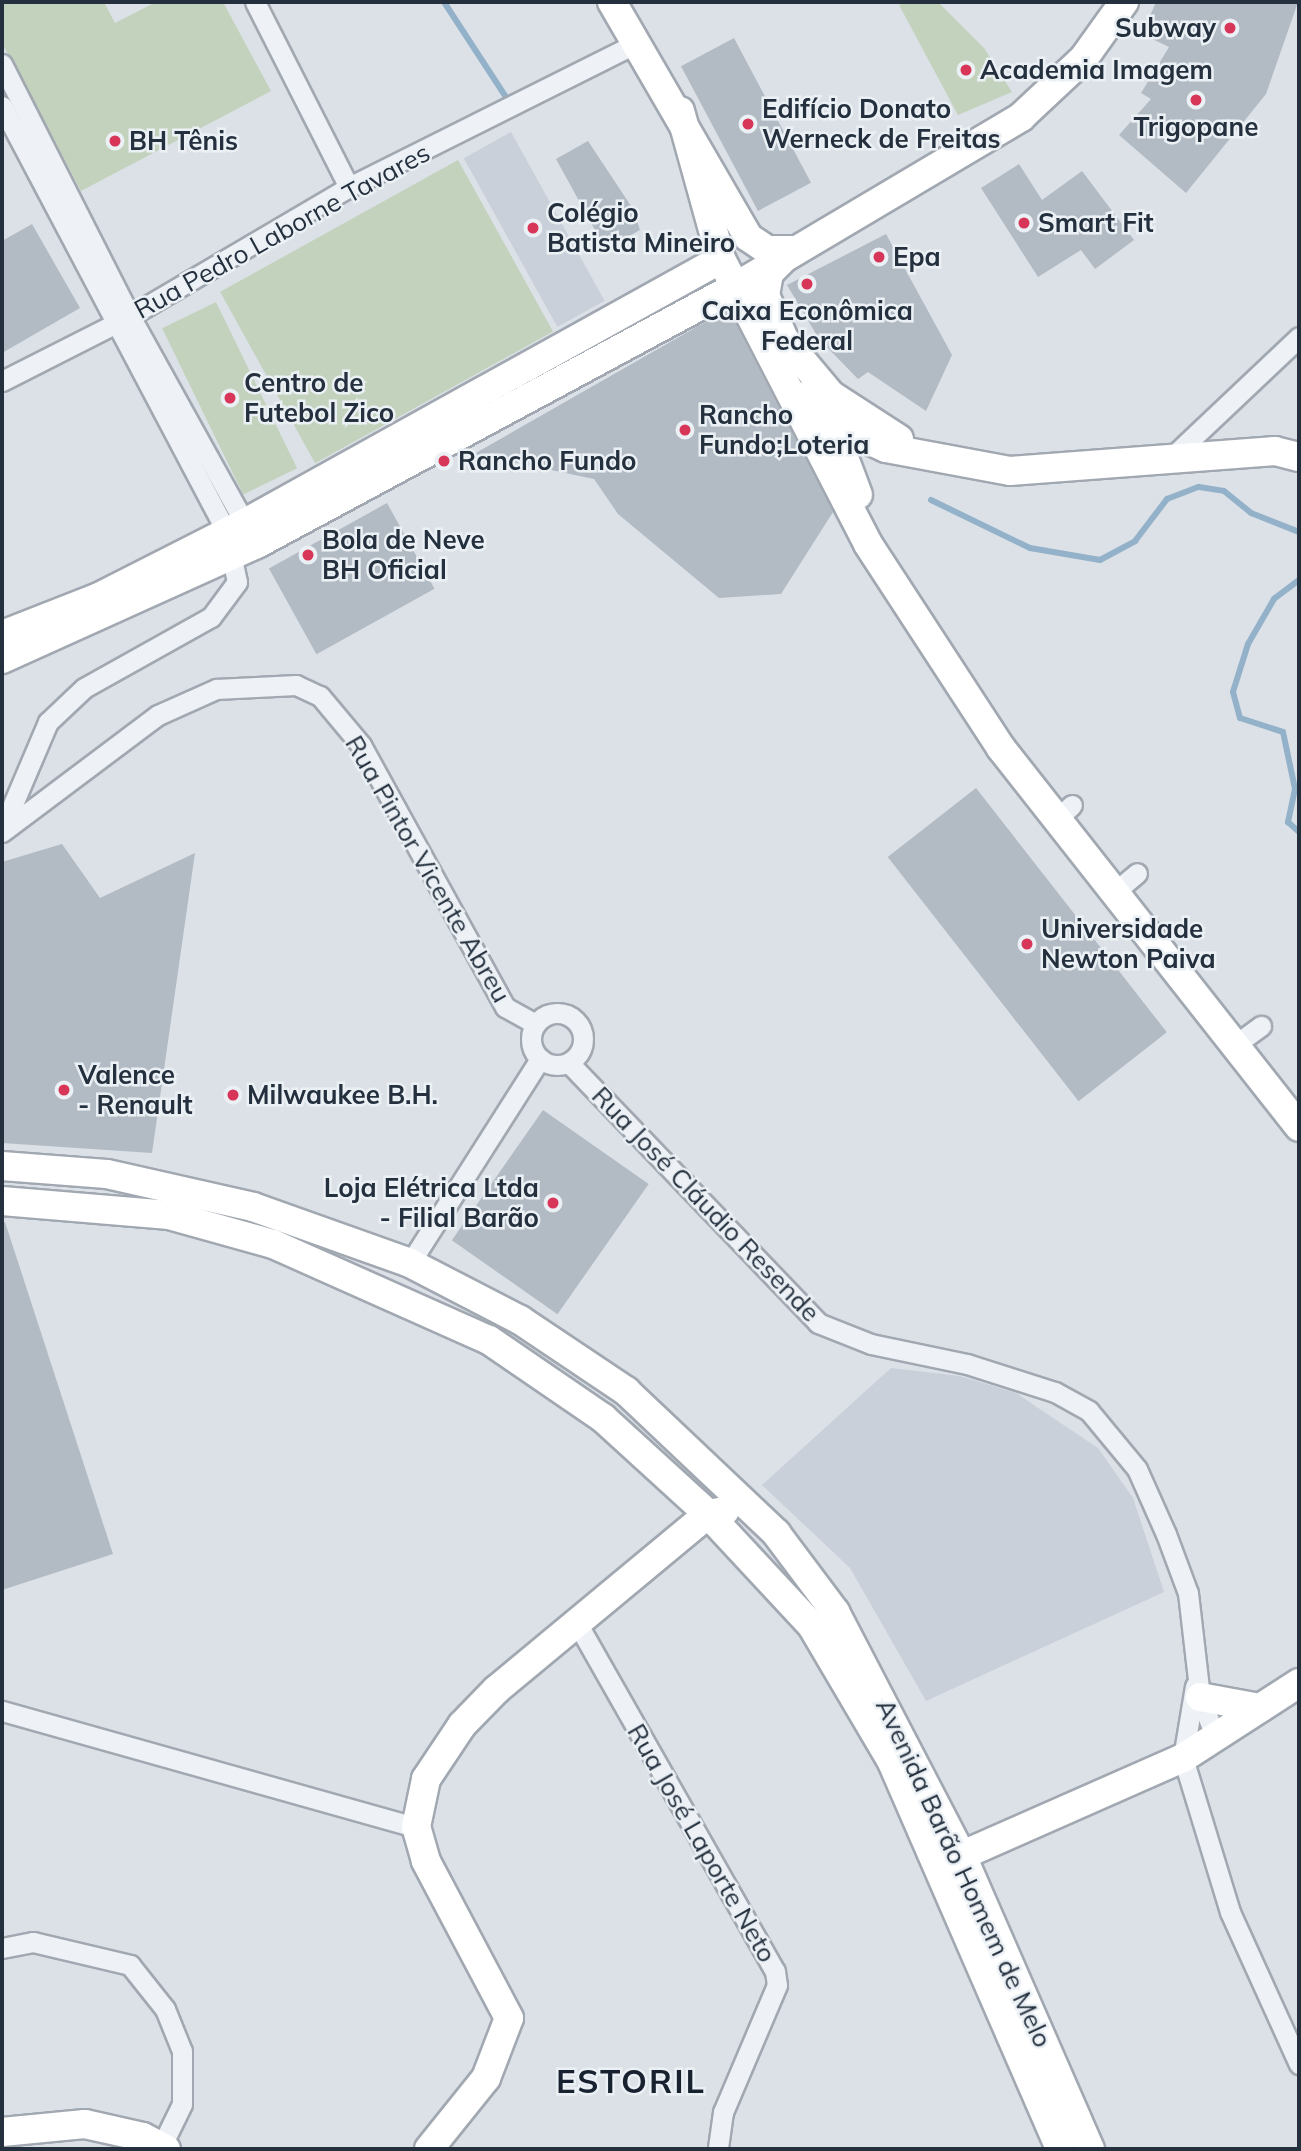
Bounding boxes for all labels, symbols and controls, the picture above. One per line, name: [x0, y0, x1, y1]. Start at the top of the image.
place label: Subway: [1115, 12, 1216, 44]
marker: Subway: [1222, 20, 1238, 36]
place label: Academia Imagem: [980, 54, 1213, 86]
marker: Academia Imagem: [958, 62, 974, 78]
marker: Trigopane: [1188, 92, 1204, 108]
place label: Edifício Donato Werneck de Freitas: [762, 93, 1001, 154]
place label: Trigopane: [1134, 111, 1258, 143]
marker: Edifício Donato Werneck de Freitas: [740, 116, 756, 132]
place label: BH Tênis: [129, 125, 238, 157]
marker: BH Tênis: [107, 133, 123, 149]
street label: Rua Pedro Laborne Tavares: [129, 137, 435, 325]
place label: Colégio Batista Mineiro: [547, 197, 735, 258]
place label: Smart Fit: [1038, 207, 1154, 239]
marker: Smart Fit: [1016, 215, 1032, 231]
marker: Colégio Batista Mineiro: [525, 220, 541, 236]
place label: Epa: [893, 241, 941, 273]
marker: Epa: [871, 249, 887, 265]
marker: Caixa Econômica Federal: [799, 276, 815, 292]
place label: Caixa Econômica Federal: [701, 295, 913, 356]
place label: Centro de Futebol Zico: [244, 367, 394, 428]
marker: Centro de Futebol Zico: [222, 390, 238, 406]
place label: Rancho Fundo;Loteria: [699, 399, 869, 460]
marker: Rancho Fundo;Loteria: [677, 422, 693, 438]
place label: Rancho Fundo: [458, 445, 636, 477]
marker: Rancho Fundo: [436, 453, 452, 469]
place label: Bola de Neve BH Oficial: [322, 524, 485, 586]
marker: Bola de Neve BH Oficial: [300, 547, 316, 563]
street label: Rua Pintor Vicente Abreu: [339, 730, 517, 1008]
place label: Universidade Newton Paiva: [1041, 913, 1216, 974]
marker: Universidade Newton Paiva: [1019, 936, 1035, 952]
place label: Valence - Renault: [78, 1059, 193, 1120]
place label: Milwaukee B.H.: [247, 1079, 438, 1111]
street label: Rua José Cláudio Resende: [586, 1080, 826, 1328]
marker: Valence - Renault: [56, 1082, 72, 1098]
marker: Milwaukee B.H.: [225, 1087, 241, 1103]
place label: Loja Elétrica Ltda - Filial Barão: [324, 1172, 539, 1234]
marker: Loja Elétrica Ltda - Filial Barão: [545, 1195, 561, 1211]
street label: Avenida Barão Homem de Melo: [869, 1694, 1059, 2052]
street label: Rua José Laporte Neto: [621, 1718, 783, 1968]
district label: ESTORIL: [557, 2061, 705, 2101]

